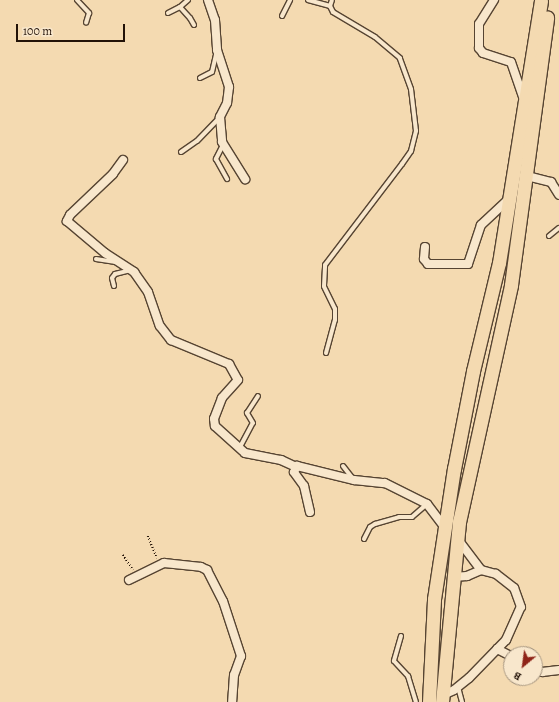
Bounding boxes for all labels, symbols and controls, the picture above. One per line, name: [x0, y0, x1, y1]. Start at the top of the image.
scale bar: [18, 16, 127, 42]
text: 100 m: [23, 23, 52, 39]
north arrow: [503, 646, 543, 686]
text: B: [511, 668, 524, 684]

